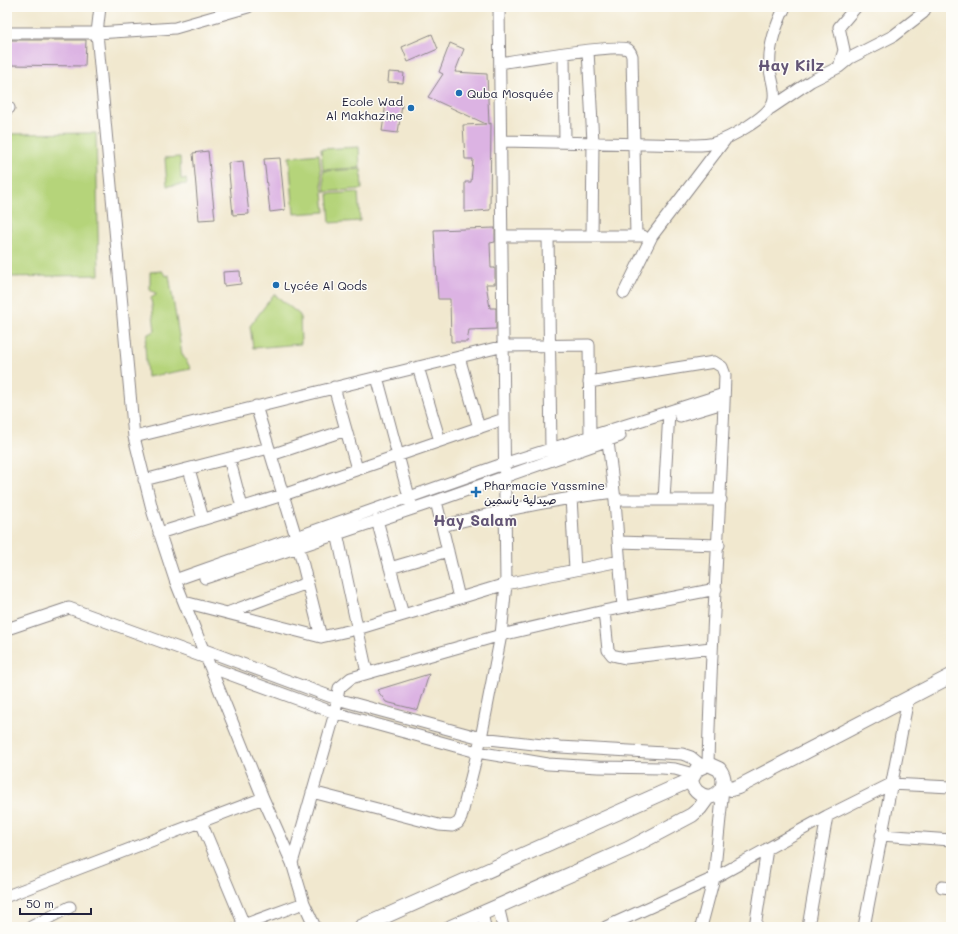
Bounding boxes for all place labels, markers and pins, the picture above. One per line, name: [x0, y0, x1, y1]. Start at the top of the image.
place label: Quba Mosquée: [467, 85, 554, 101]
marker: Quba Mosquée: [454, 88, 464, 98]
place label: Ecole Wad Al Makhazine: [326, 93, 403, 123]
marker: Ecole Wad Al Makhazine: [406, 103, 416, 113]
place label: Lycée Al Qods: [284, 277, 368, 293]
marker: Lycée Al Qods: [271, 280, 281, 290]
place label: Pharmacie Yassmine صيدلية ياسمين: [484, 477, 605, 507]
marker: Pharmacie Yassmine صيدلية ياسمين: [471, 487, 481, 497]

